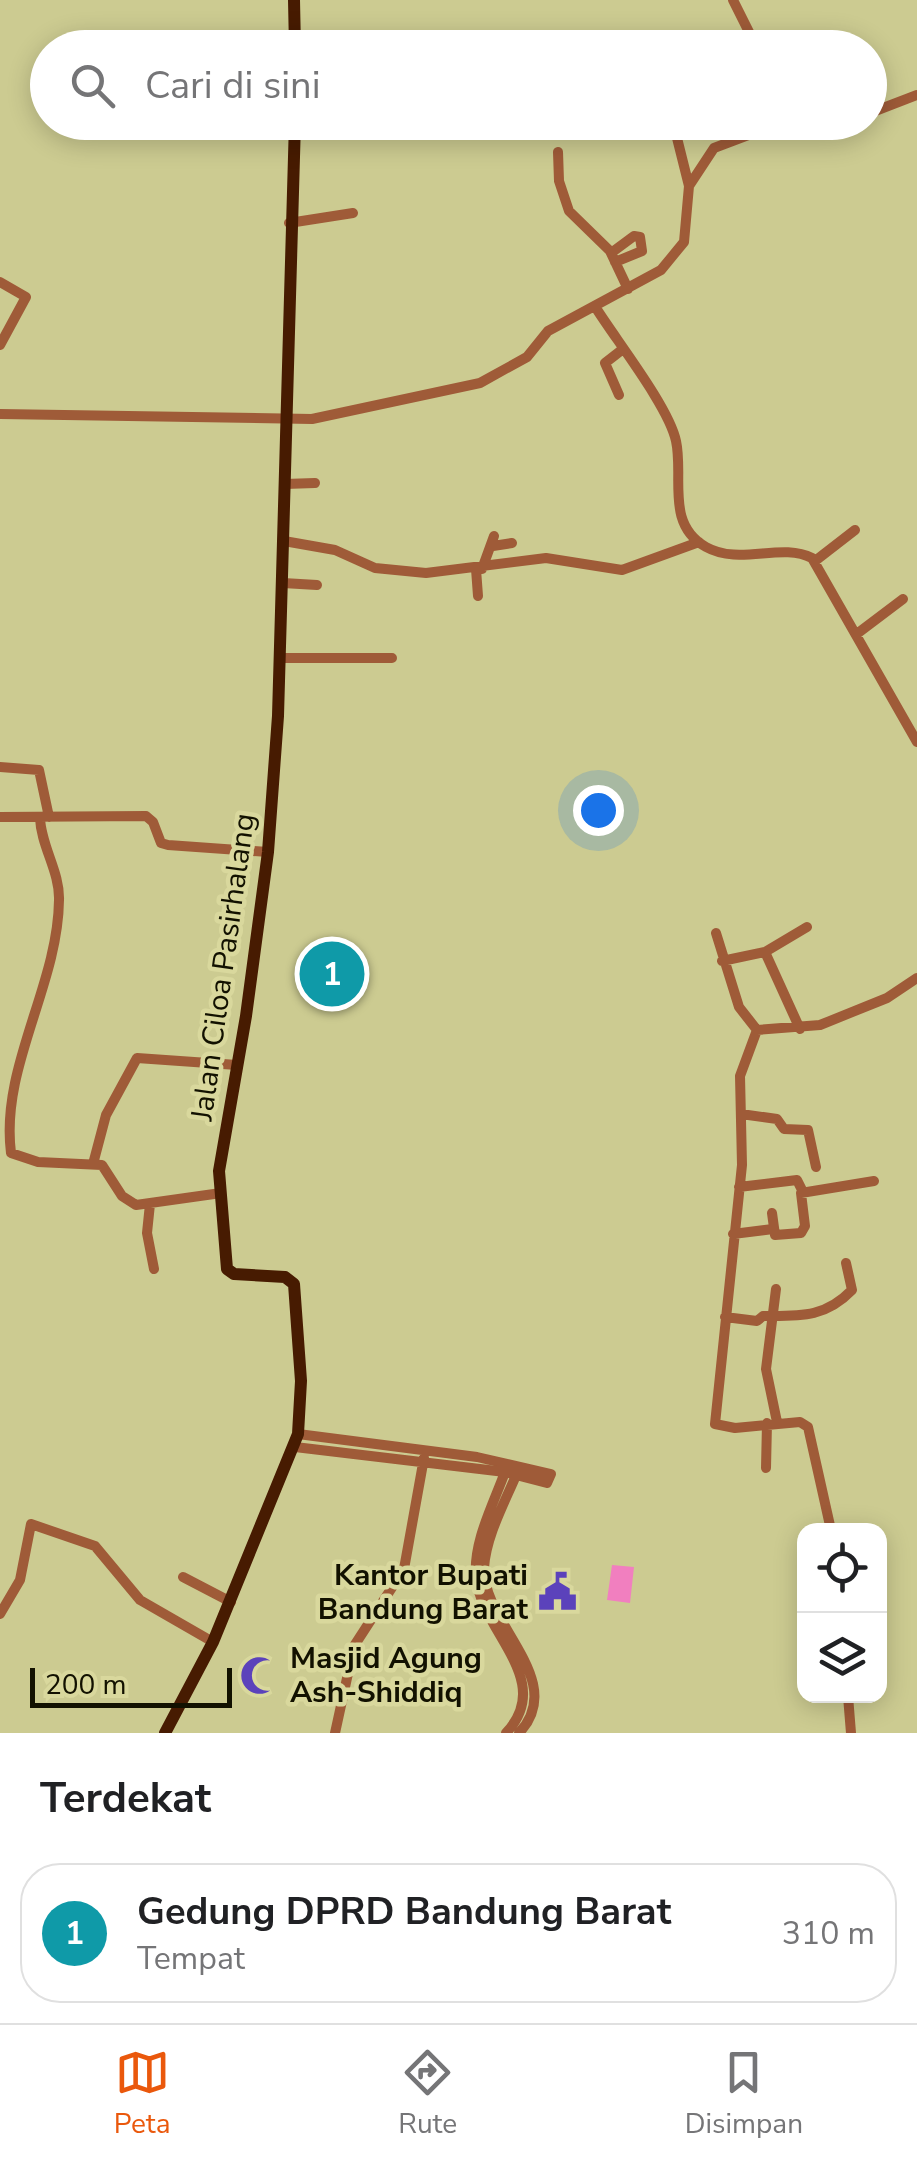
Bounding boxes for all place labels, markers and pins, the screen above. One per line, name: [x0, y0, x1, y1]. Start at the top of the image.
pin: 1: [300, 936, 364, 1012]
place label: Kantor Bupati Bandung Barat: [318, 1555, 528, 1630]
public building icon: Kantor Bupati Bandung Barat: [537, 1571, 579, 1613]
place label: Masjid Agung Ash-Shiddiq: [290, 1638, 482, 1713]
mosque icon: Masjid Agung Ash-Shiddiq: [239, 1654, 281, 1696]

